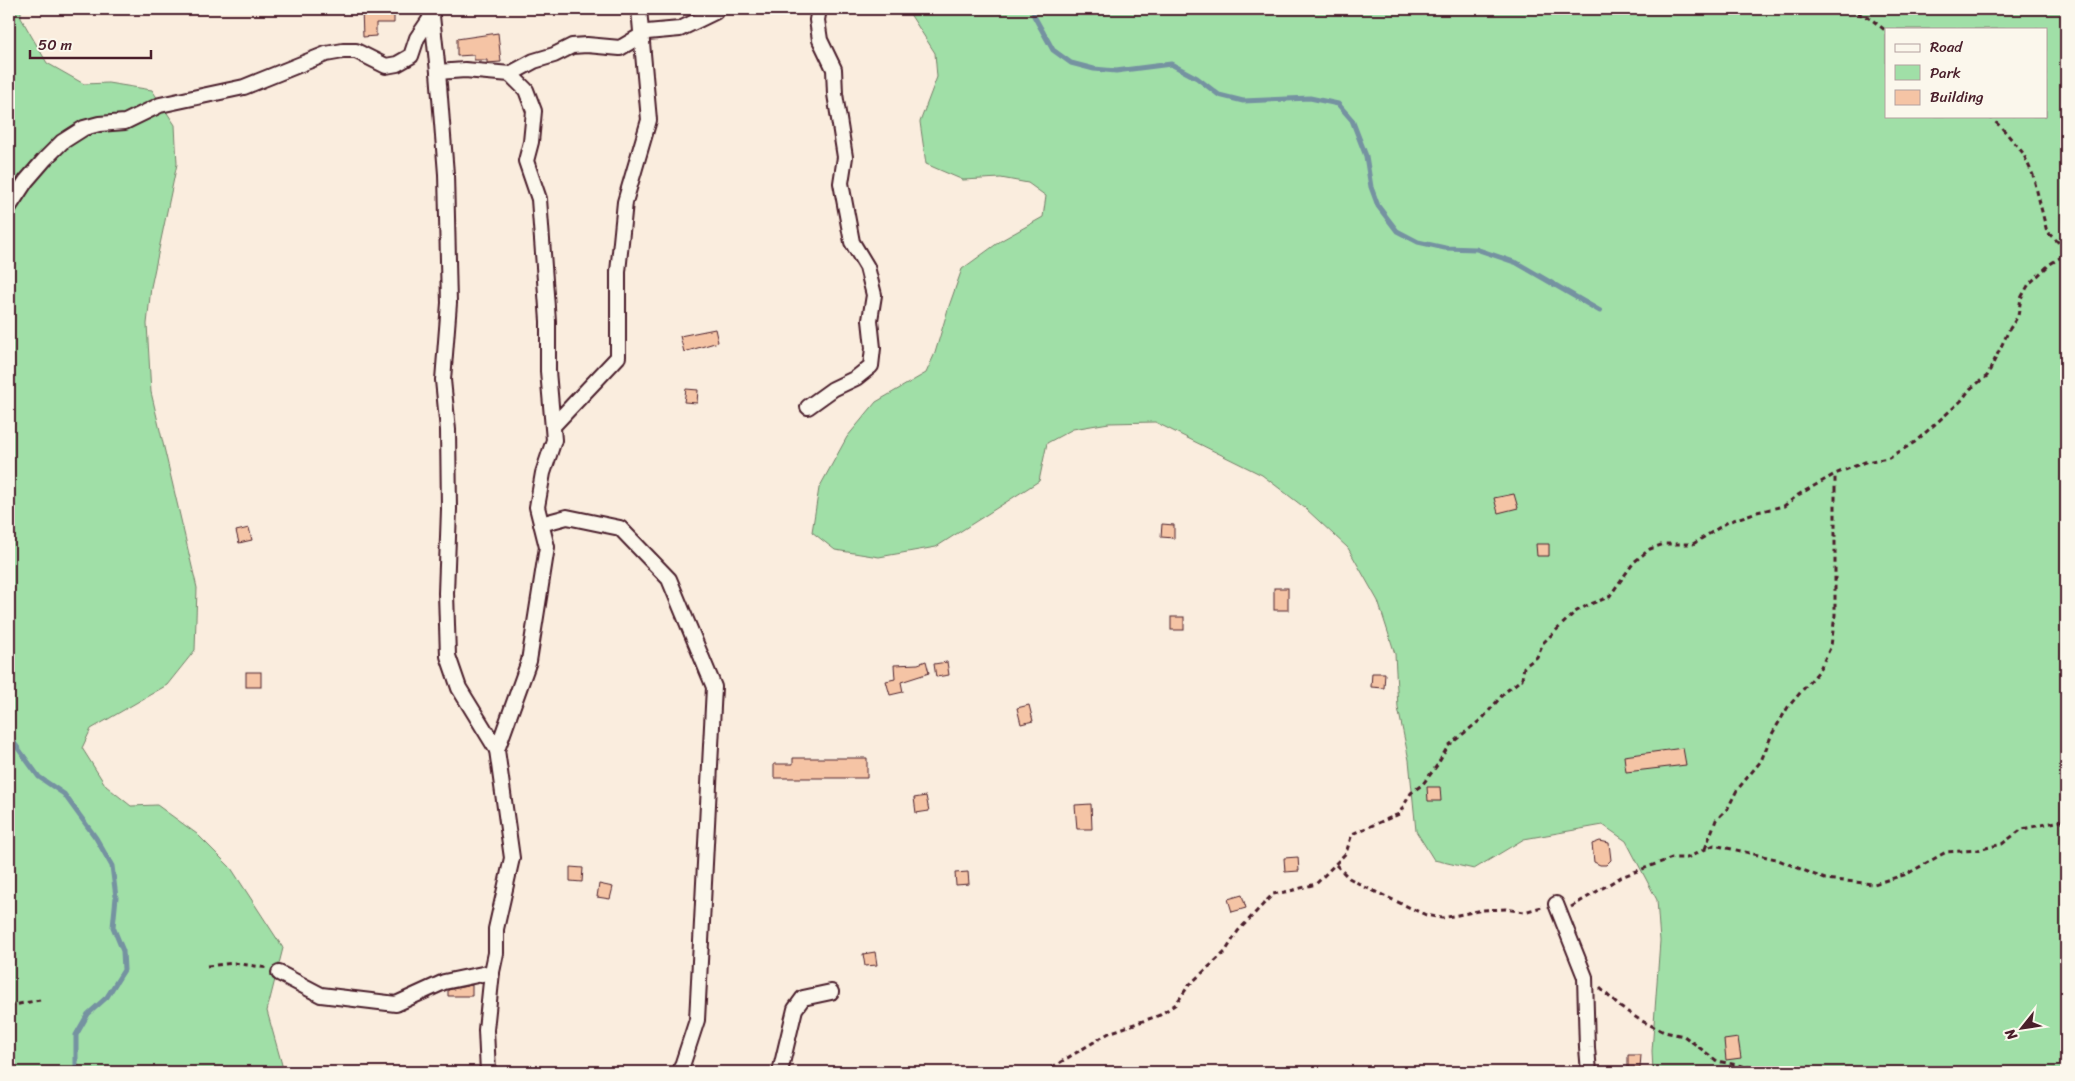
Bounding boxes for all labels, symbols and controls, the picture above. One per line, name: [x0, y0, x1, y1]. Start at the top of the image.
scale bar: [30, 28, 151, 60]
legend: [1885, 28, 2048, 118]
text: 50 m: [38, 32, 73, 58]
text: Road: [1930, 34, 1963, 60]
text: Park: [1930, 60, 1961, 86]
text: Building: [1930, 84, 1984, 110]
north arrow: [1998, 1004, 2048, 1054]
text: N: [1998, 1024, 2025, 1046]

